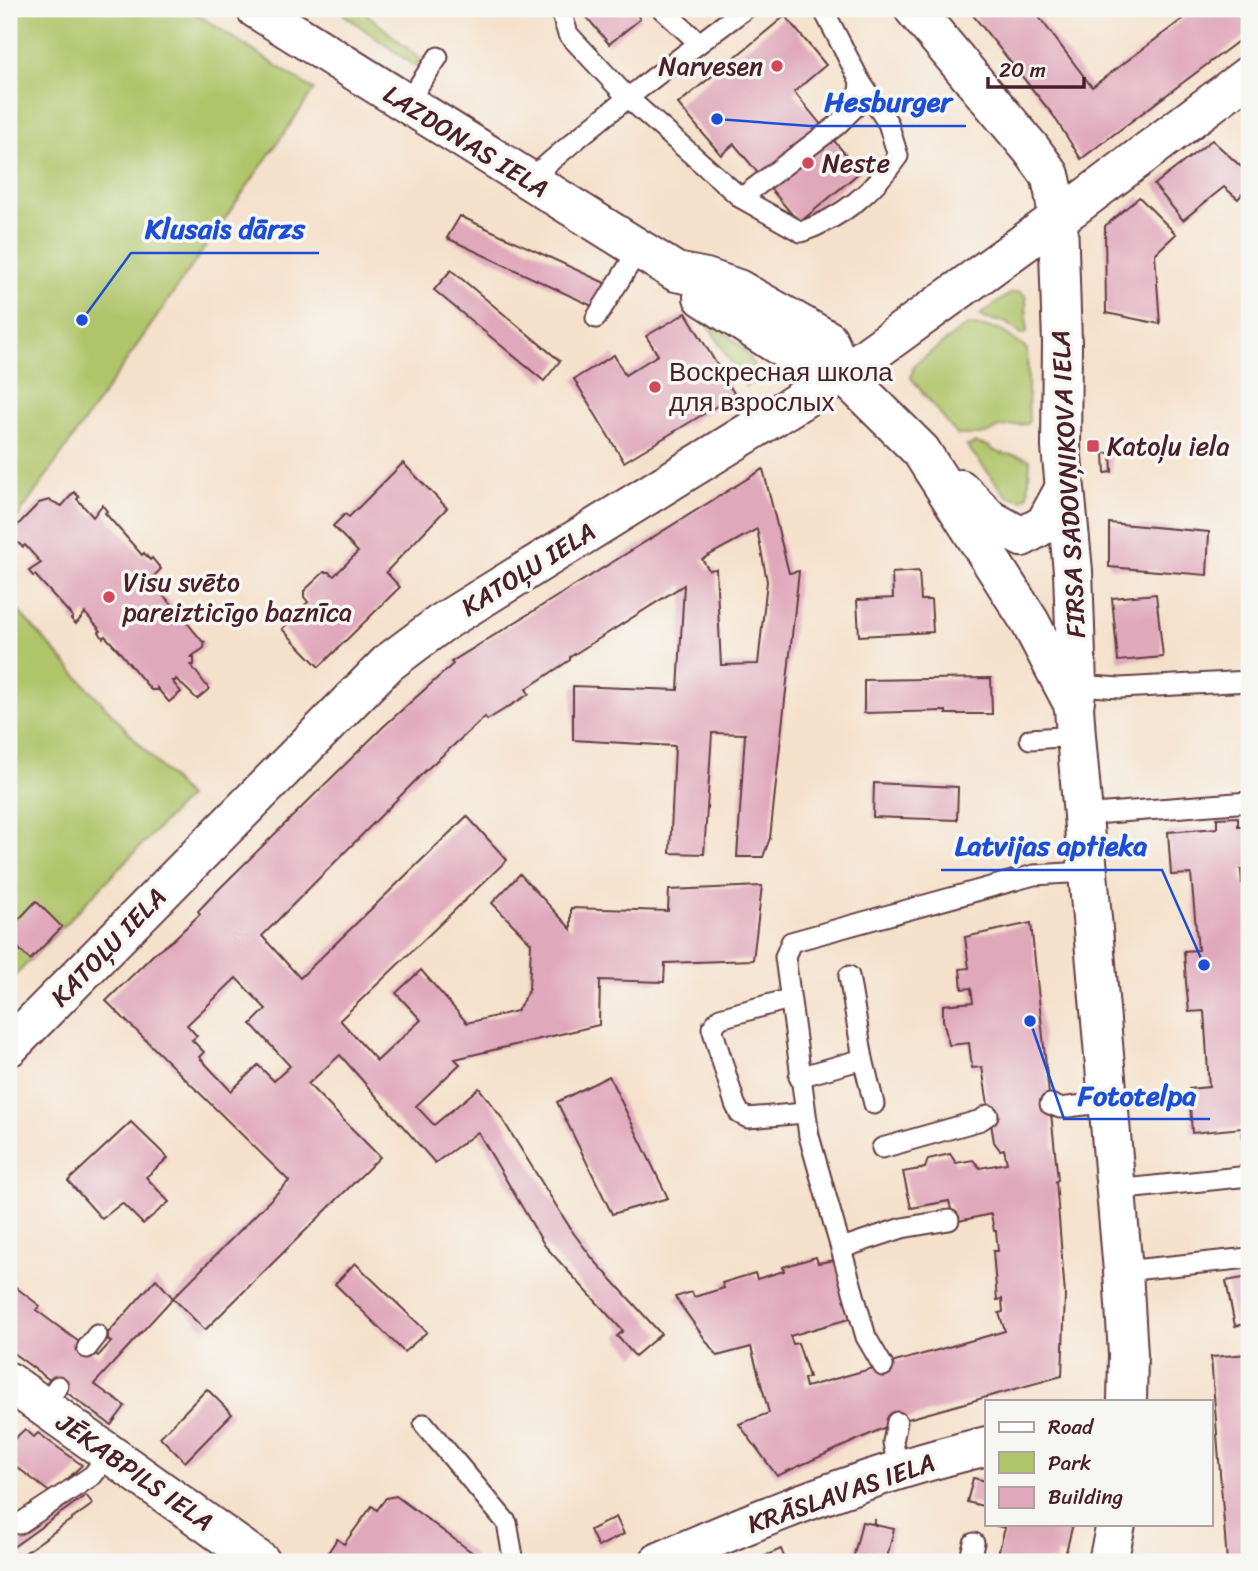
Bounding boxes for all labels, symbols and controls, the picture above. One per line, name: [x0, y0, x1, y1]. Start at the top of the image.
place label: Narvesen: [659, 43, 763, 89]
scale bar: [988, 46, 1085, 90]
text: 20 m: [999, 51, 1046, 89]
marker: Narvesen: [769, 58, 785, 74]
street label: LAZDONAS IELA: [374, 72, 558, 210]
callout: Hesburger: [810, 77, 966, 126]
text: Hesburger: [824, 77, 954, 126]
place label: Neste: [822, 140, 890, 186]
marker: Neste: [800, 155, 816, 171]
callout: Klusais dārzs: [131, 204, 319, 253]
text: Klusais dārzs: [144, 204, 306, 253]
street label: FIRSA SADOVŅIKOVA IELA: [1037, 329, 1099, 639]
place label: Воскресная школа для взрослых: [669, 349, 893, 425]
marker: Воскресная школа для взрослых: [647, 379, 663, 395]
place label: Katoļu iela: [1107, 423, 1230, 469]
marker: Katoļu iela: [1085, 438, 1101, 454]
street label: KATOĻU IELA: [451, 509, 605, 629]
place label: Visu svēto pareizticīgo baznīca: [122, 559, 352, 635]
marker: Visu svēto pareizticīgo baznīca: [101, 589, 117, 605]
callout: Latvijas aptieka: [941, 821, 1162, 870]
text: Latvijas aptieka: [955, 821, 1147, 870]
street label: KATOĻU IELA: [39, 876, 177, 1018]
callout: Fototelpa: [1064, 1070, 1210, 1119]
text: Fototelpa: [1077, 1071, 1196, 1120]
street label: JĒKABPILS IELA: [46, 1400, 224, 1544]
legend: [985, 1400, 1212, 1526]
text: Road: [1048, 1408, 1095, 1446]
street label: KRĀSLAVAS IELA: [741, 1439, 941, 1547]
text: Park: [1048, 1444, 1091, 1482]
text: Building: [1048, 1478, 1124, 1516]

